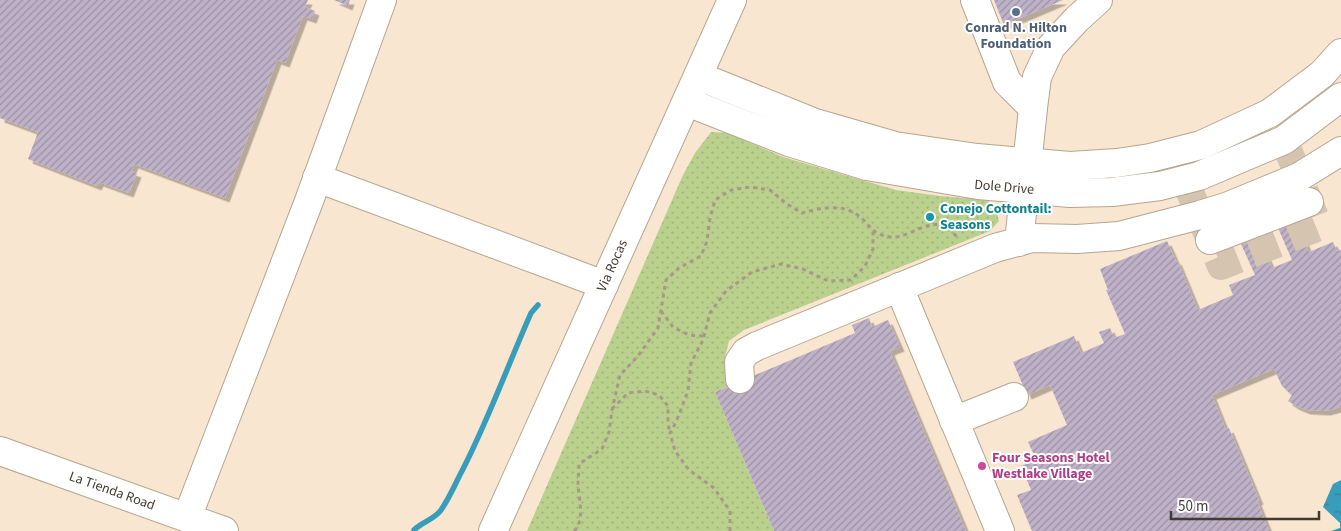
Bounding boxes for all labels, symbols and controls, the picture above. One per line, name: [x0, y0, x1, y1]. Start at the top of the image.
marker: Conrad N. Hilton Foundation: [1010, 6, 1022, 18]
place label: Conrad N. Hilton Foundation: [965, 18, 1067, 54]
street label: Dole Drive: [973, 175, 1035, 200]
place label: Conejo Cottontail: Seasons: [940, 199, 1052, 235]
marker: Conejo Cottontail: Seasons: [924, 211, 936, 223]
street label: Via Rocas: [592, 236, 633, 295]
place label: Four Seasons Hotel Westlake Village: [992, 448, 1110, 484]
marker: Four Seasons Hotel Westlake Village: [976, 460, 988, 472]
street label: La Tienda Road: [66, 466, 158, 516]
scale bar: [1171, 488, 1318, 520]
text: 50 m: [1178, 496, 1208, 517]

